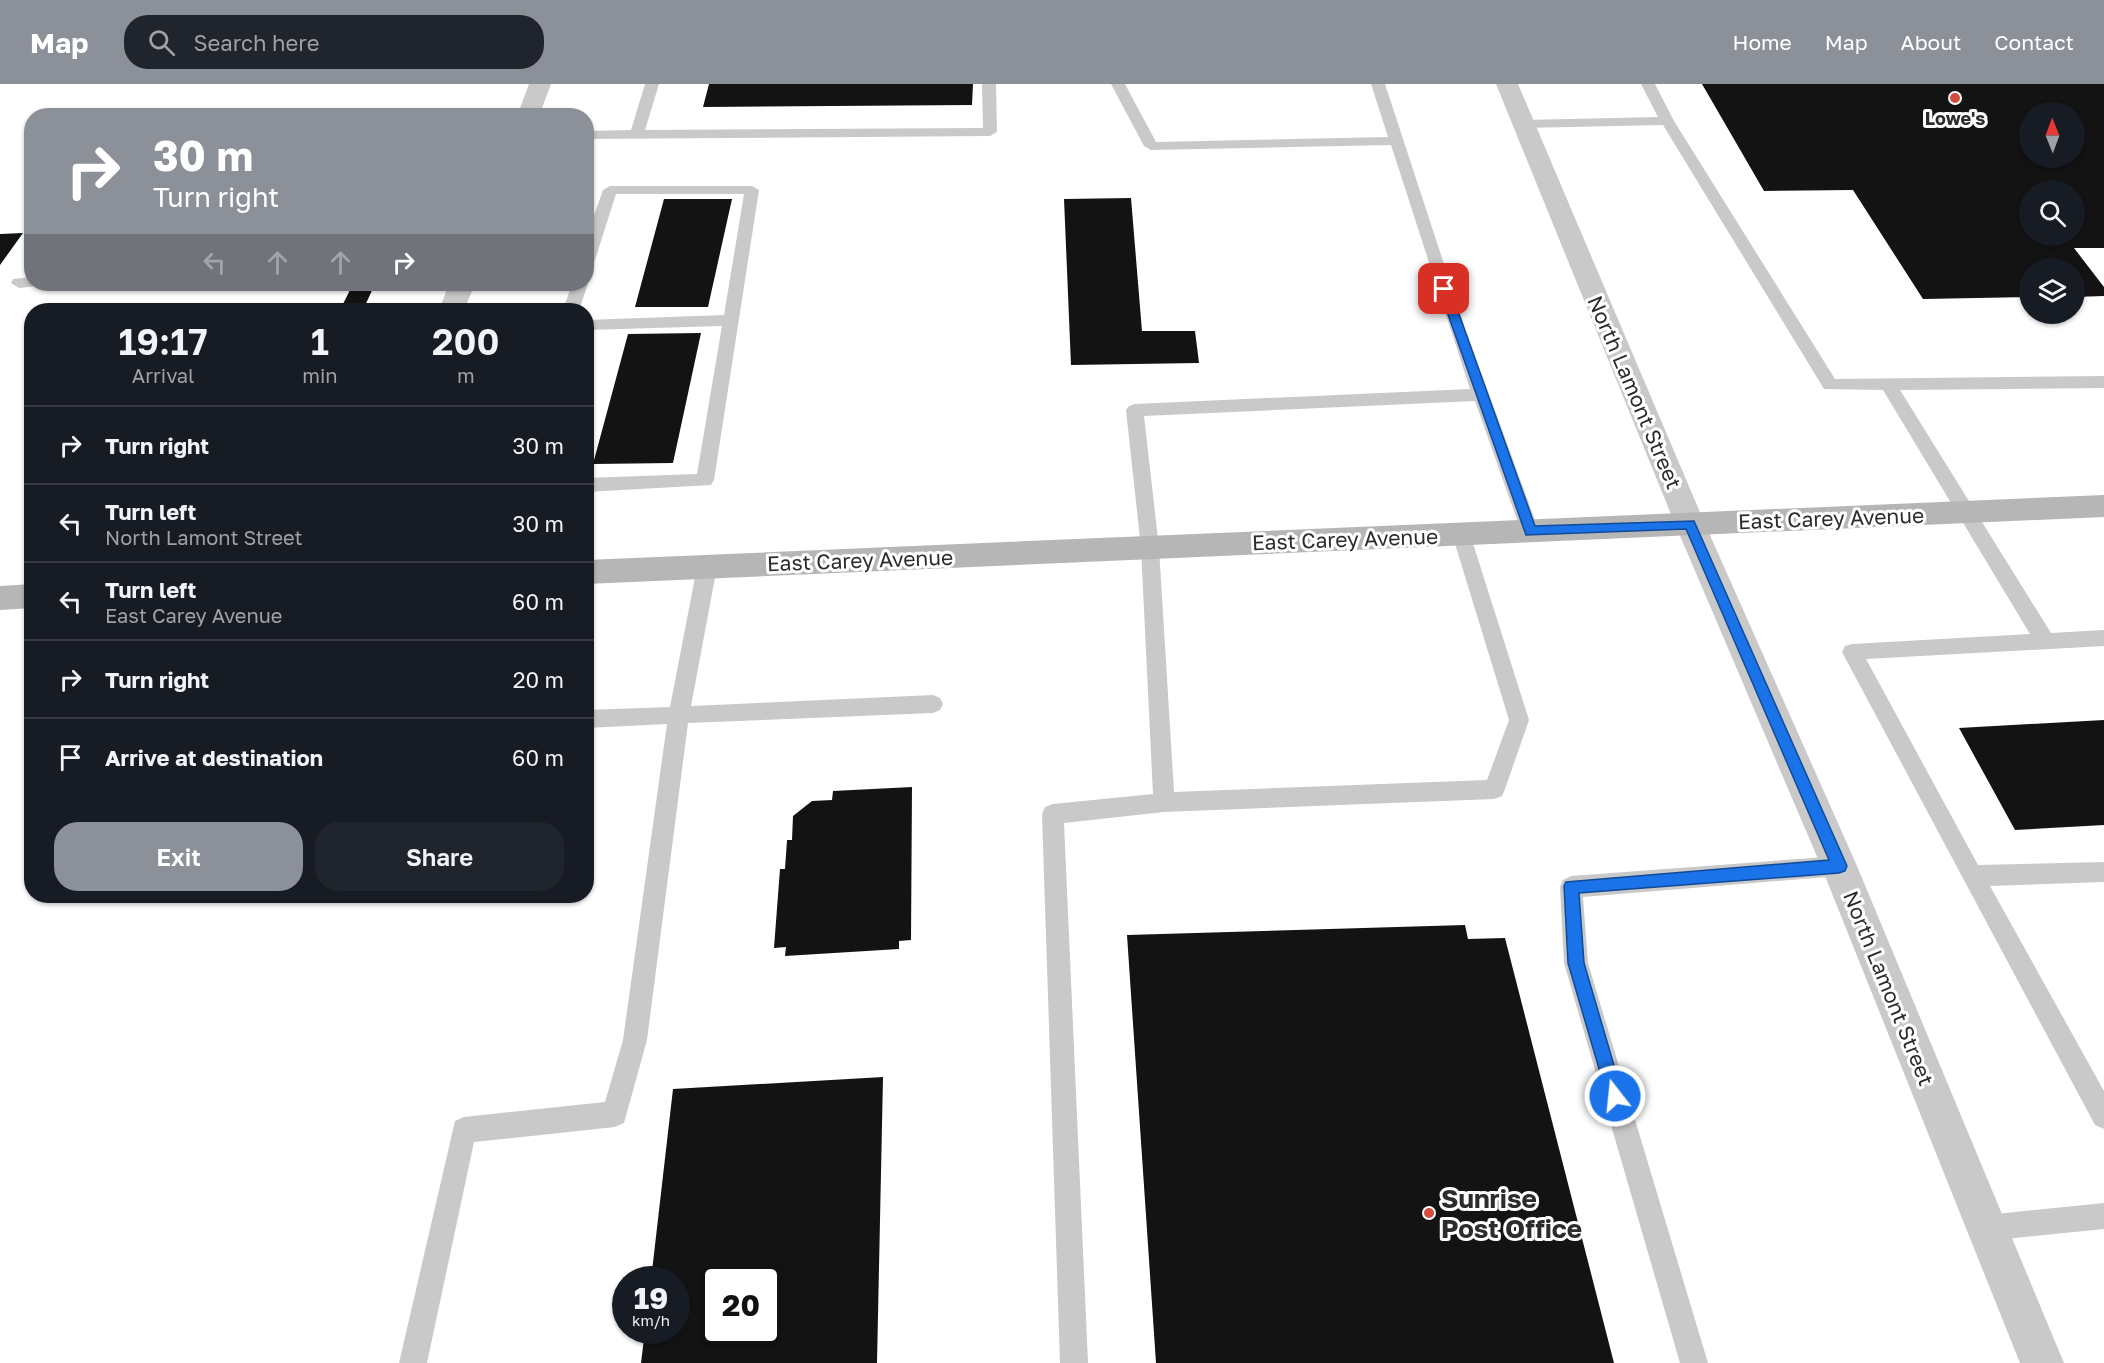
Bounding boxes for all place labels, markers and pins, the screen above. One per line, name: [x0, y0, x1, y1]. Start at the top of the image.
marker: Lowe's: [1948, 91, 1962, 105]
place label: Lowe's: [1925, 107, 1985, 129]
pin: [1418, 263, 1469, 314]
place label: Sunrise Post Office: [1441, 1183, 1582, 1244]
marker: Sunrise Post Office: [1422, 1206, 1436, 1220]

